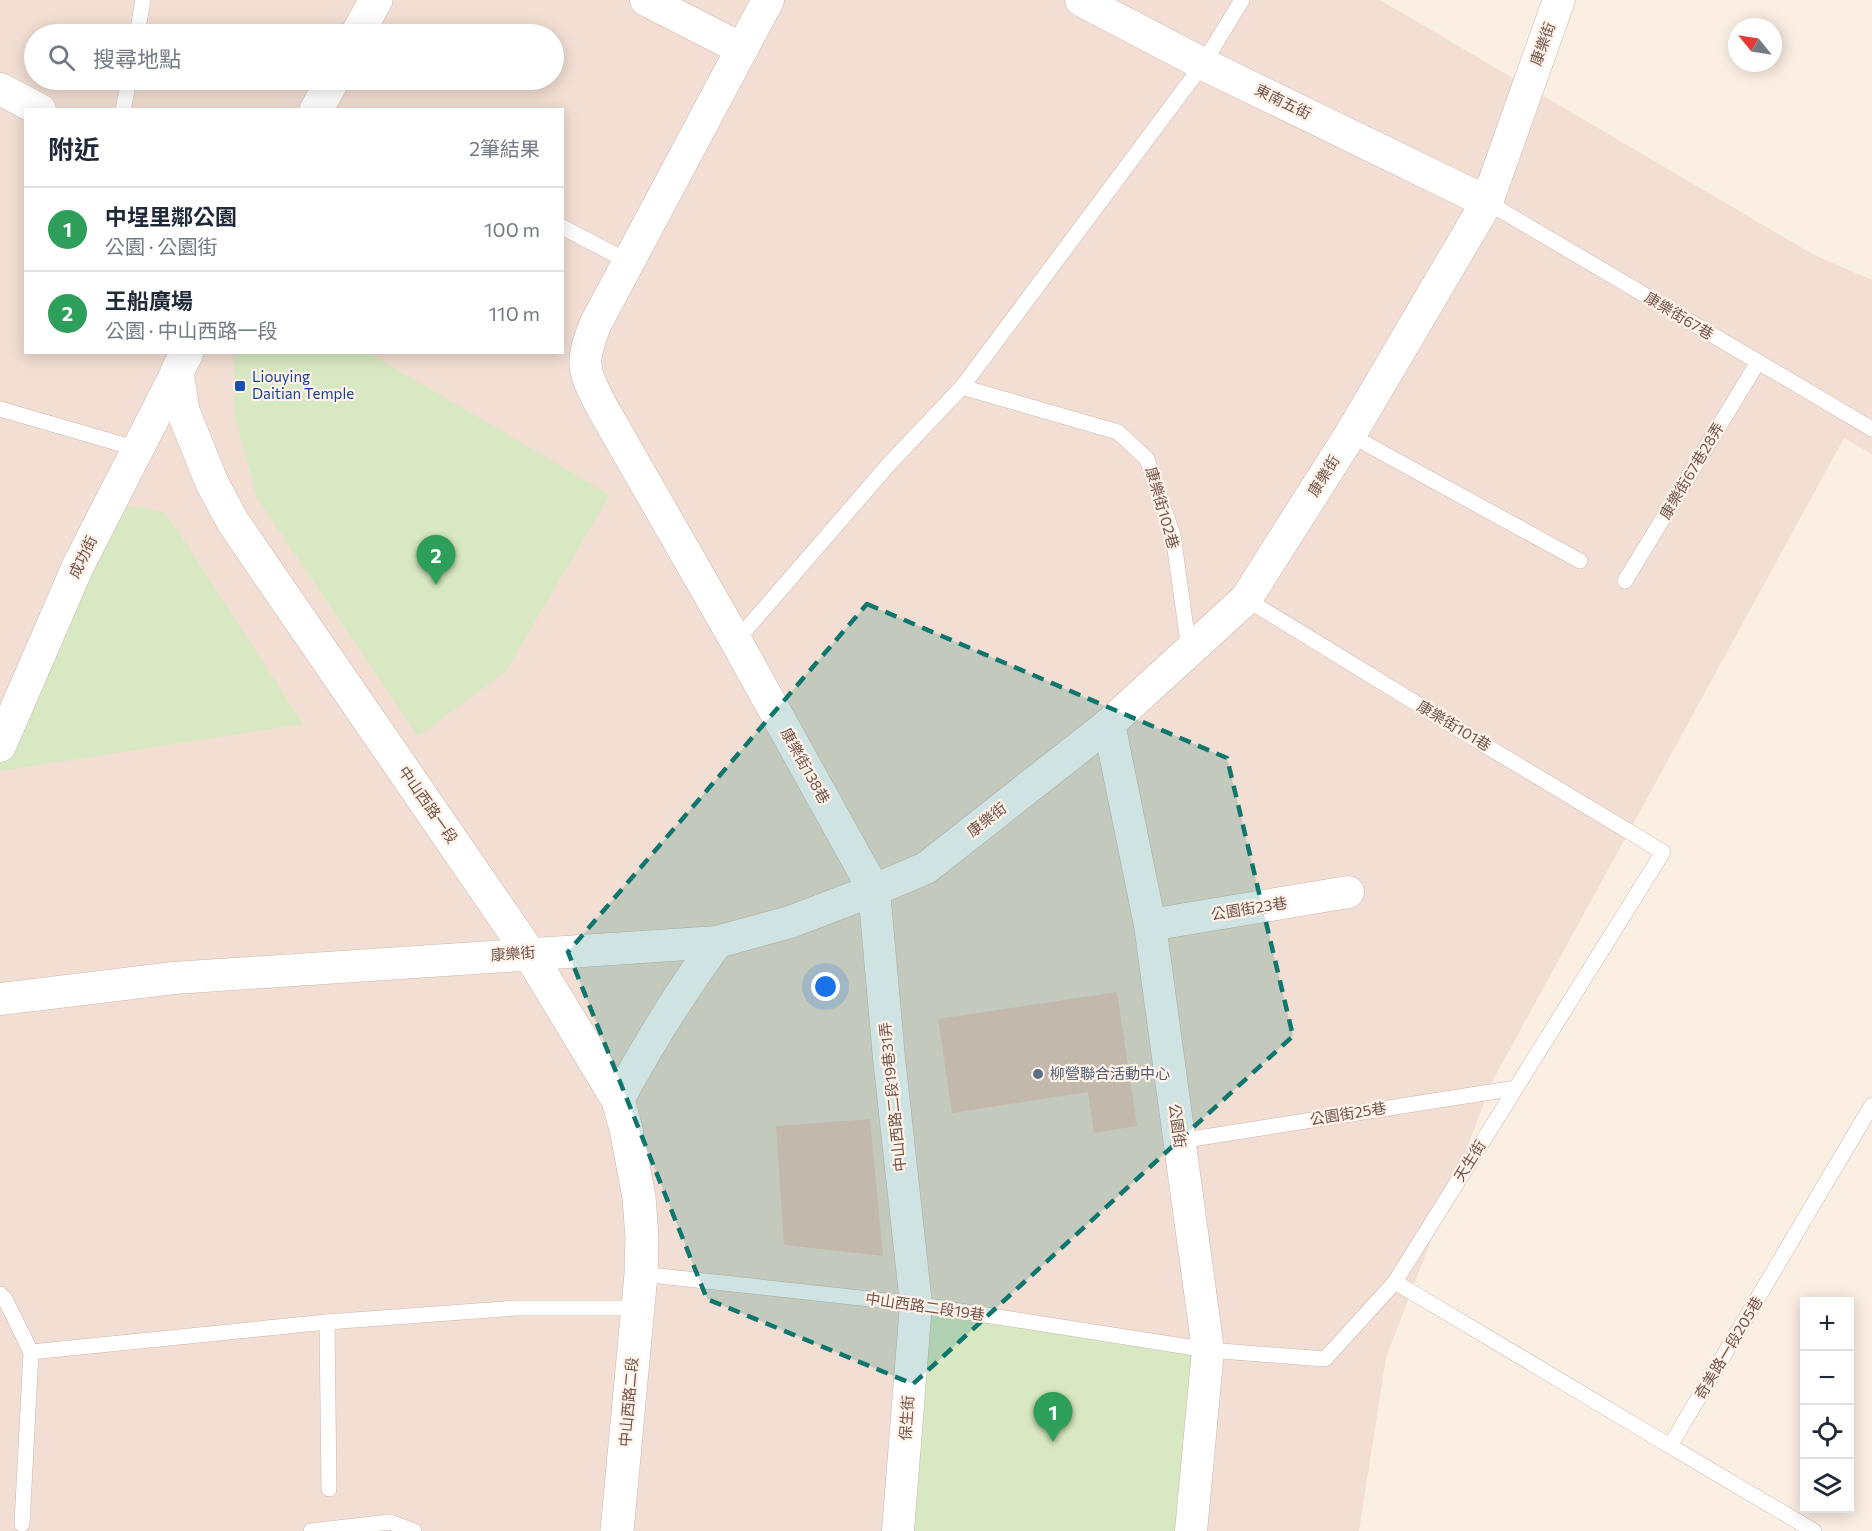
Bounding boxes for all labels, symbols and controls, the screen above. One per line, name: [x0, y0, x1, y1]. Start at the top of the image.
north arrow: [1728, 18, 1782, 72]
street label: 康樂街: [1526, 19, 1558, 68]
search box: [24, 24, 564, 90]
icon: search: [45, 41, 78, 74]
text: 搜尋地點: [93, 45, 181, 72]
street label: 東南五街: [1253, 80, 1314, 122]
text: 附近: [48, 133, 100, 164]
text: 2筆結果: [469, 136, 540, 160]
text: 中埕里鄰公園: [105, 203, 237, 230]
text: 1: [63, 217, 72, 241]
text: 100 m: [484, 217, 540, 241]
text: 公園 · 公園街: [105, 234, 217, 258]
text: 王船廣場: [105, 287, 193, 314]
street label: 康樂街67巷: [1642, 288, 1717, 343]
text: 2: [62, 301, 73, 325]
text: 110 m: [489, 301, 540, 325]
text: 公園 · 中山西路一段: [105, 318, 277, 342]
place label: Liouying Daitian Temple: [252, 367, 354, 402]
marker: Liouying Daitian Temple: [233, 379, 247, 393]
street label: 康樂街67巷28弄: [1655, 419, 1727, 522]
street label: 康樂街: [1304, 452, 1343, 499]
street label: 康樂街102巷: [1143, 465, 1183, 551]
street label: 成功街: [64, 532, 100, 581]
pin: 2: [416, 536, 456, 585]
street label: 康樂街101巷: [1414, 696, 1495, 754]
street label: 康樂街138巷: [778, 724, 834, 807]
street label: 中山西路一段: [396, 762, 462, 846]
street label: 康樂街: [963, 798, 1010, 840]
street label: 公園街23巷: [1209, 893, 1288, 923]
street label: 康樂街: [490, 942, 536, 964]
your location: [811, 972, 840, 1001]
street label: 中山西路二段19巷31弄: [875, 1021, 909, 1173]
place label: 柳營聯合活動中心: [1050, 1064, 1170, 1082]
marker: 柳營聯合活動中心: [1031, 1067, 1045, 1081]
street label: 公園街25巷: [1308, 1098, 1387, 1128]
street label: 公園街: [1166, 1102, 1190, 1149]
street label: 天生街: [1450, 1137, 1489, 1184]
street label: 中山西路二段19巷: [864, 1289, 986, 1323]
street label: 奇美路一段205巷: [1690, 1293, 1766, 1402]
map controls: [1800, 1297, 1854, 1513]
button: +: [1800, 1297, 1854, 1351]
button: −: [1800, 1351, 1854, 1405]
street label: 中山西路二段: [615, 1356, 641, 1448]
pin: 1: [1034, 1392, 1072, 1442]
street label: 保生街: [895, 1395, 917, 1441]
button: locate: [1800, 1405, 1854, 1459]
button: layers: [1800, 1459, 1854, 1513]

